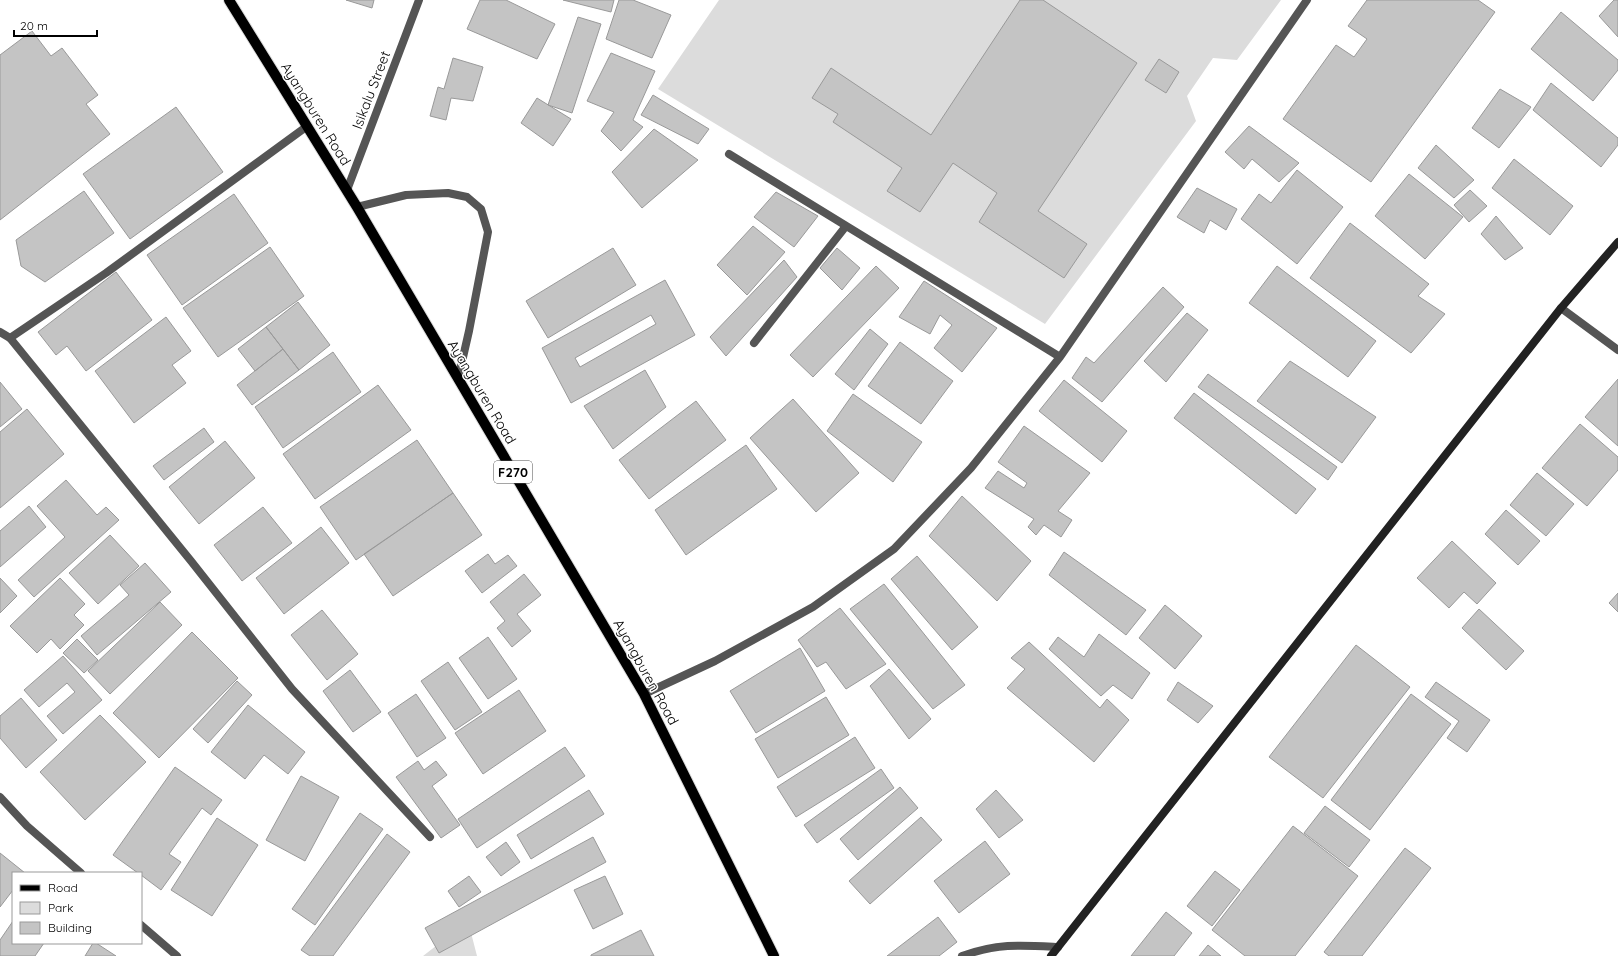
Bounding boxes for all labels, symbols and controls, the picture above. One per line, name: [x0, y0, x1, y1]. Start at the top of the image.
scale bar: [14, 12, 97, 38]
text: 20 m: [20, 18, 48, 33]
street label: Isikalu Street: [348, 48, 394, 132]
street label: Ayangburen Road: [277, 59, 355, 169]
street label: Ayangburen Road: [444, 337, 520, 447]
road number: F270: [494, 461, 532, 483]
street label: Ayangburen Road: [610, 616, 682, 728]
legend: [12, 872, 142, 944]
text: Road: [48, 880, 78, 895]
text: Park: [48, 900, 73, 915]
text: Building: [48, 920, 92, 935]

